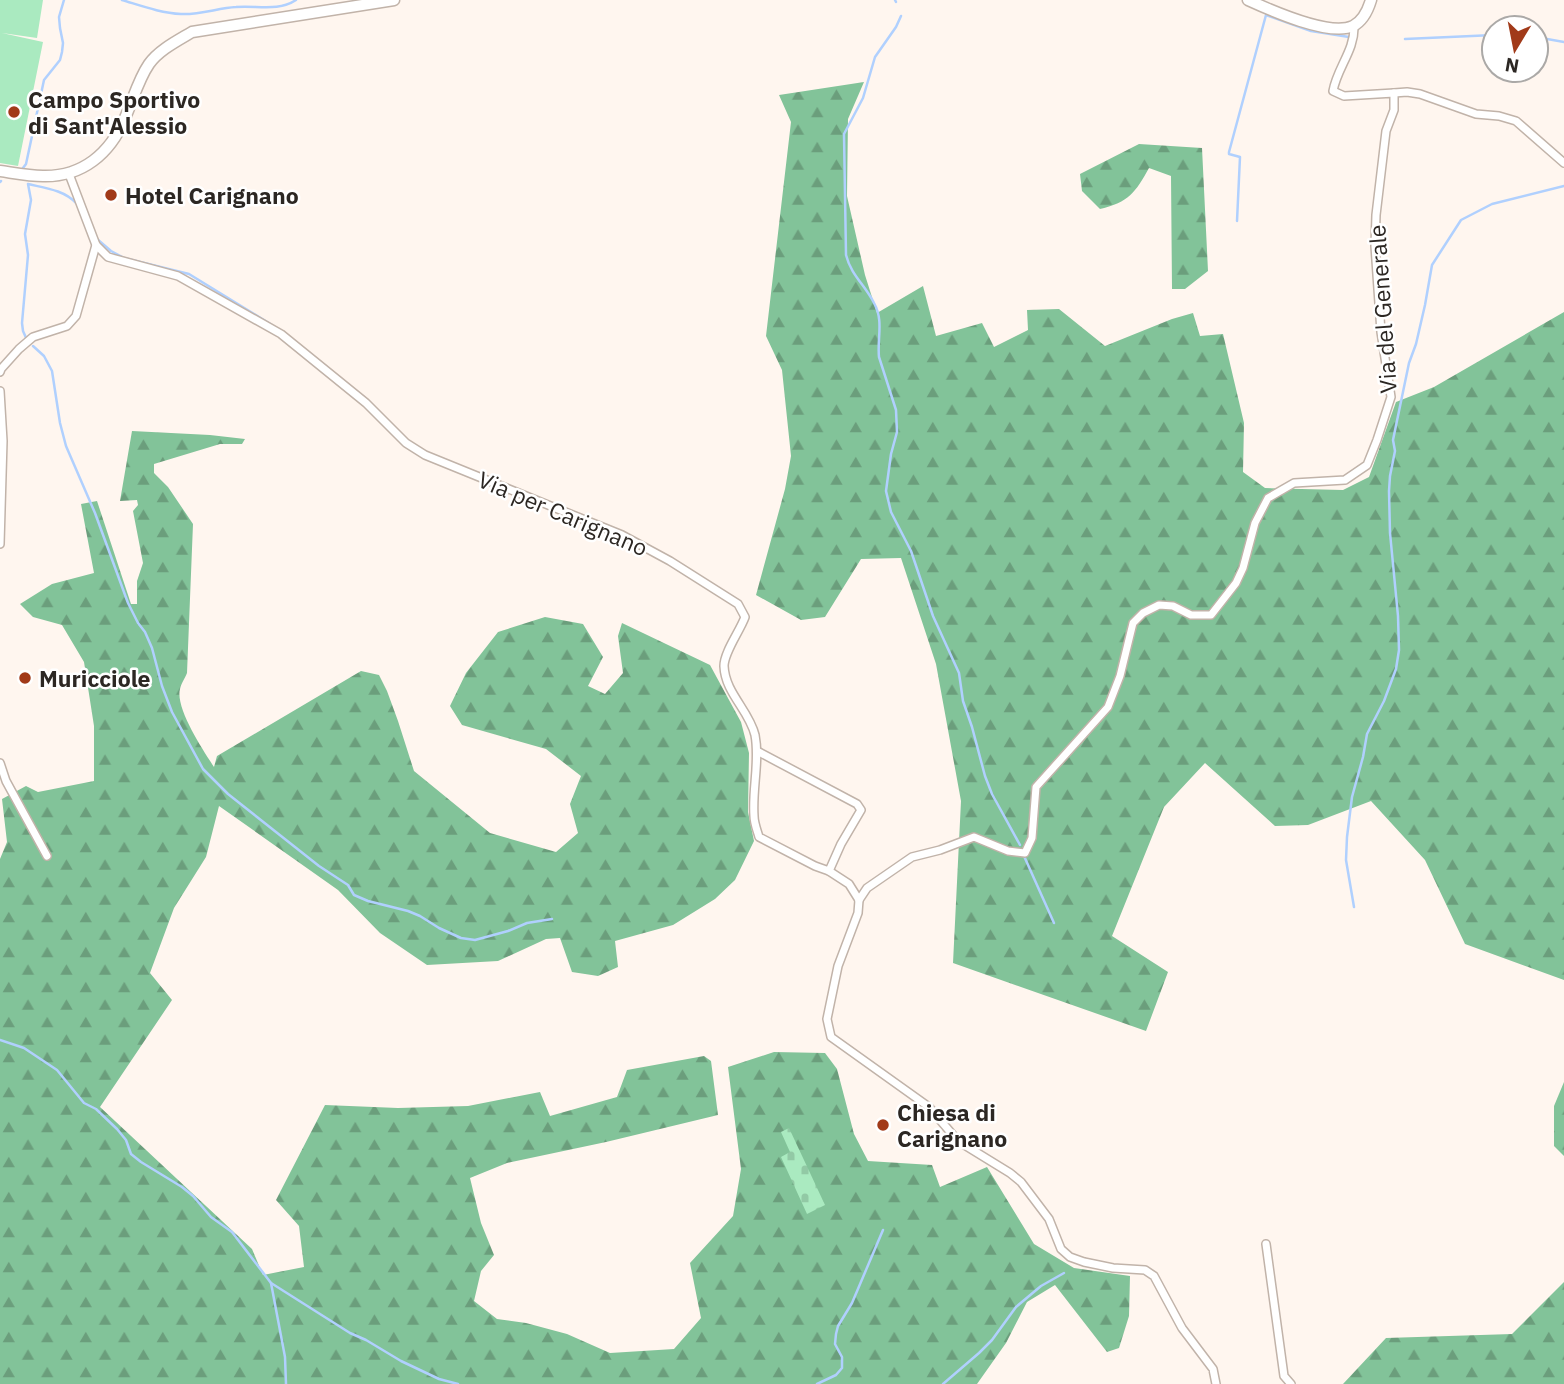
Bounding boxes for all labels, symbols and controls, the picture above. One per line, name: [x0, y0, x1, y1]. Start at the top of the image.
north arrow: [1480, 14, 1550, 84]
text: N: [1503, 53, 1521, 79]
place label: Campo Sportivo di Sant'Alessio: [28, 84, 200, 140]
marker: Campo Sportivo di Sant'Alessio: [6, 104, 22, 120]
place label: Hotel Carignano: [125, 180, 299, 210]
marker: Hotel Carignano: [103, 187, 119, 203]
street label: Via del Generale: [1361, 224, 1403, 394]
street label: Via per Carignano: [474, 464, 652, 562]
place label: Muricciole: [39, 663, 151, 693]
marker: Muricciole: [17, 670, 33, 686]
place label: Chiesa di Carignano: [897, 1097, 1007, 1153]
marker: Chiesa di Carignano: [875, 1117, 891, 1133]

